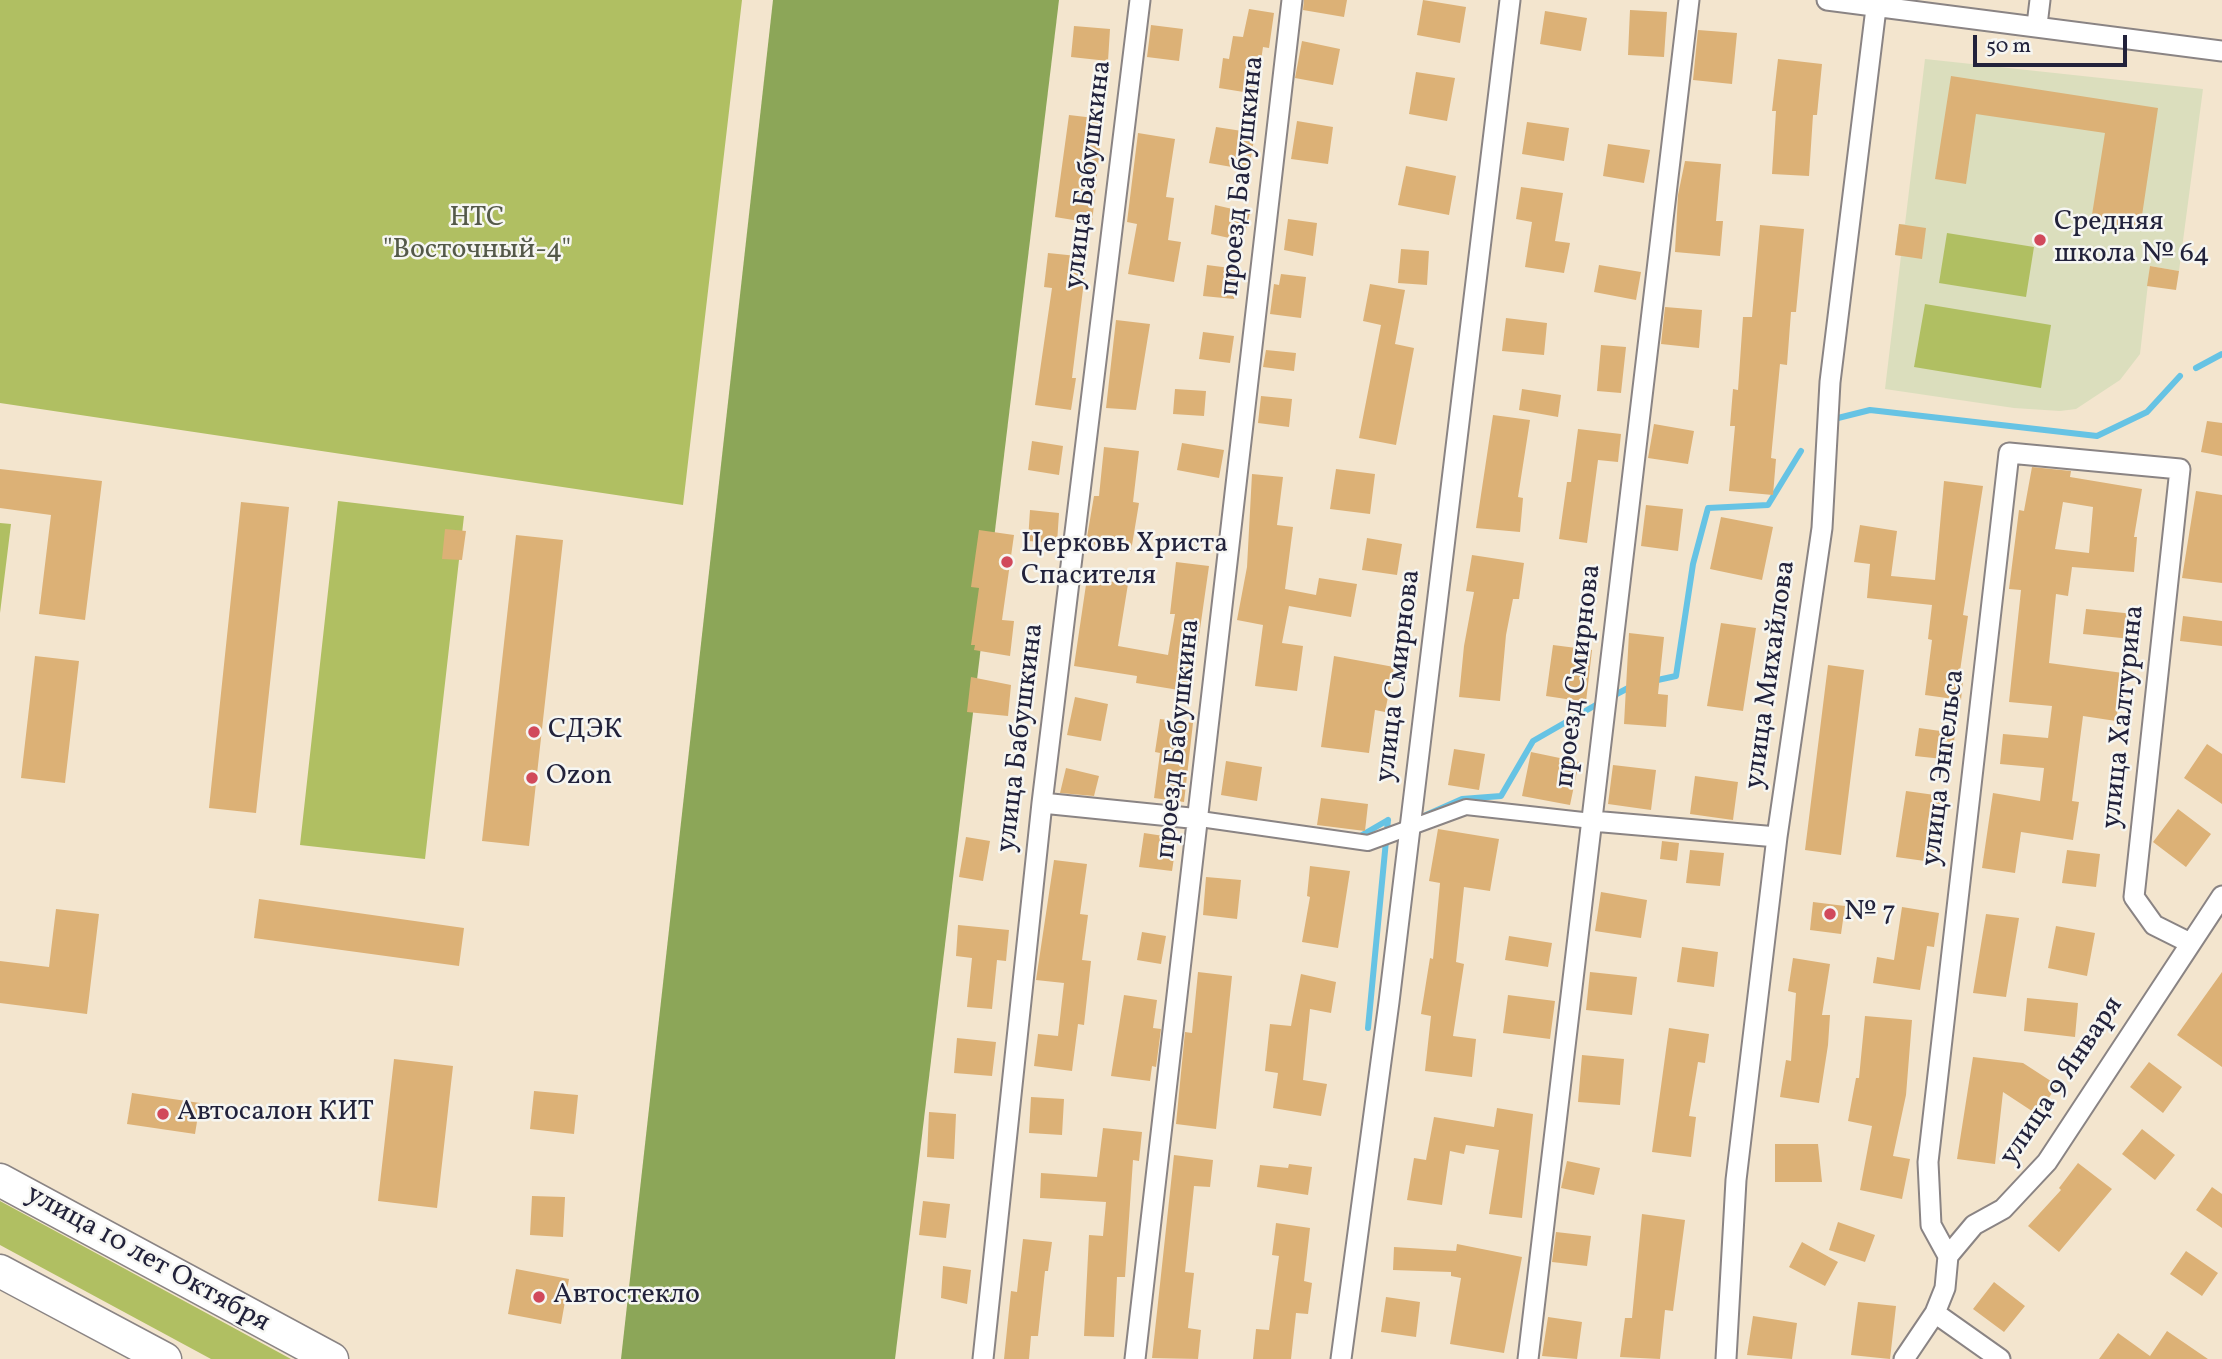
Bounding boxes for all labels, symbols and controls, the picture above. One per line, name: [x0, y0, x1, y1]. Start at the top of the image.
scale bar: [1977, 21, 2131, 65]
text: 50 m: [1986, 32, 2031, 61]
street label: проезд Бабушкина: [1215, 54, 1273, 298]
street label: улица Бабушкина: [1059, 58, 1121, 292]
park label: НТС "Восточный-4": [383, 203, 571, 269]
place label: Средняя школа № 64: [2054, 207, 2210, 273]
marker: Средняя школа № 64: [2032, 232, 2048, 248]
place label: Церковь Христа Спасителя: [1021, 529, 1228, 595]
marker: Церковь Христа Спасителя: [999, 554, 1015, 570]
street label: улица Михайлова: [1739, 558, 1805, 792]
street label: проезд Смирнова: [1550, 562, 1610, 790]
street label: улица Смирнова: [1370, 568, 1430, 784]
street label: улица Халтурина: [2097, 604, 2153, 830]
street label: проезд Бабушкина: [1151, 617, 1209, 861]
street label: улица Бабушкина: [991, 621, 1053, 855]
street label: улица Энгельса: [1916, 668, 1974, 868]
place label: СДЭК: [548, 715, 622, 749]
marker: СДЭК: [526, 724, 542, 740]
place label: Ozon: [546, 761, 612, 795]
marker: Ozon: [524, 770, 540, 786]
place label: № 7: [1844, 897, 1896, 931]
marker: № 7: [1822, 906, 1838, 922]
street label: улица 9 Января: [1994, 991, 2132, 1173]
place label: Автосалон КИТ: [177, 1097, 374, 1131]
marker: Автосалон КИТ: [155, 1106, 171, 1122]
street label: улица 10 лет Октября: [19, 1179, 275, 1341]
place label: Автостекло: [553, 1280, 700, 1314]
marker: Автостекло: [531, 1289, 547, 1305]

